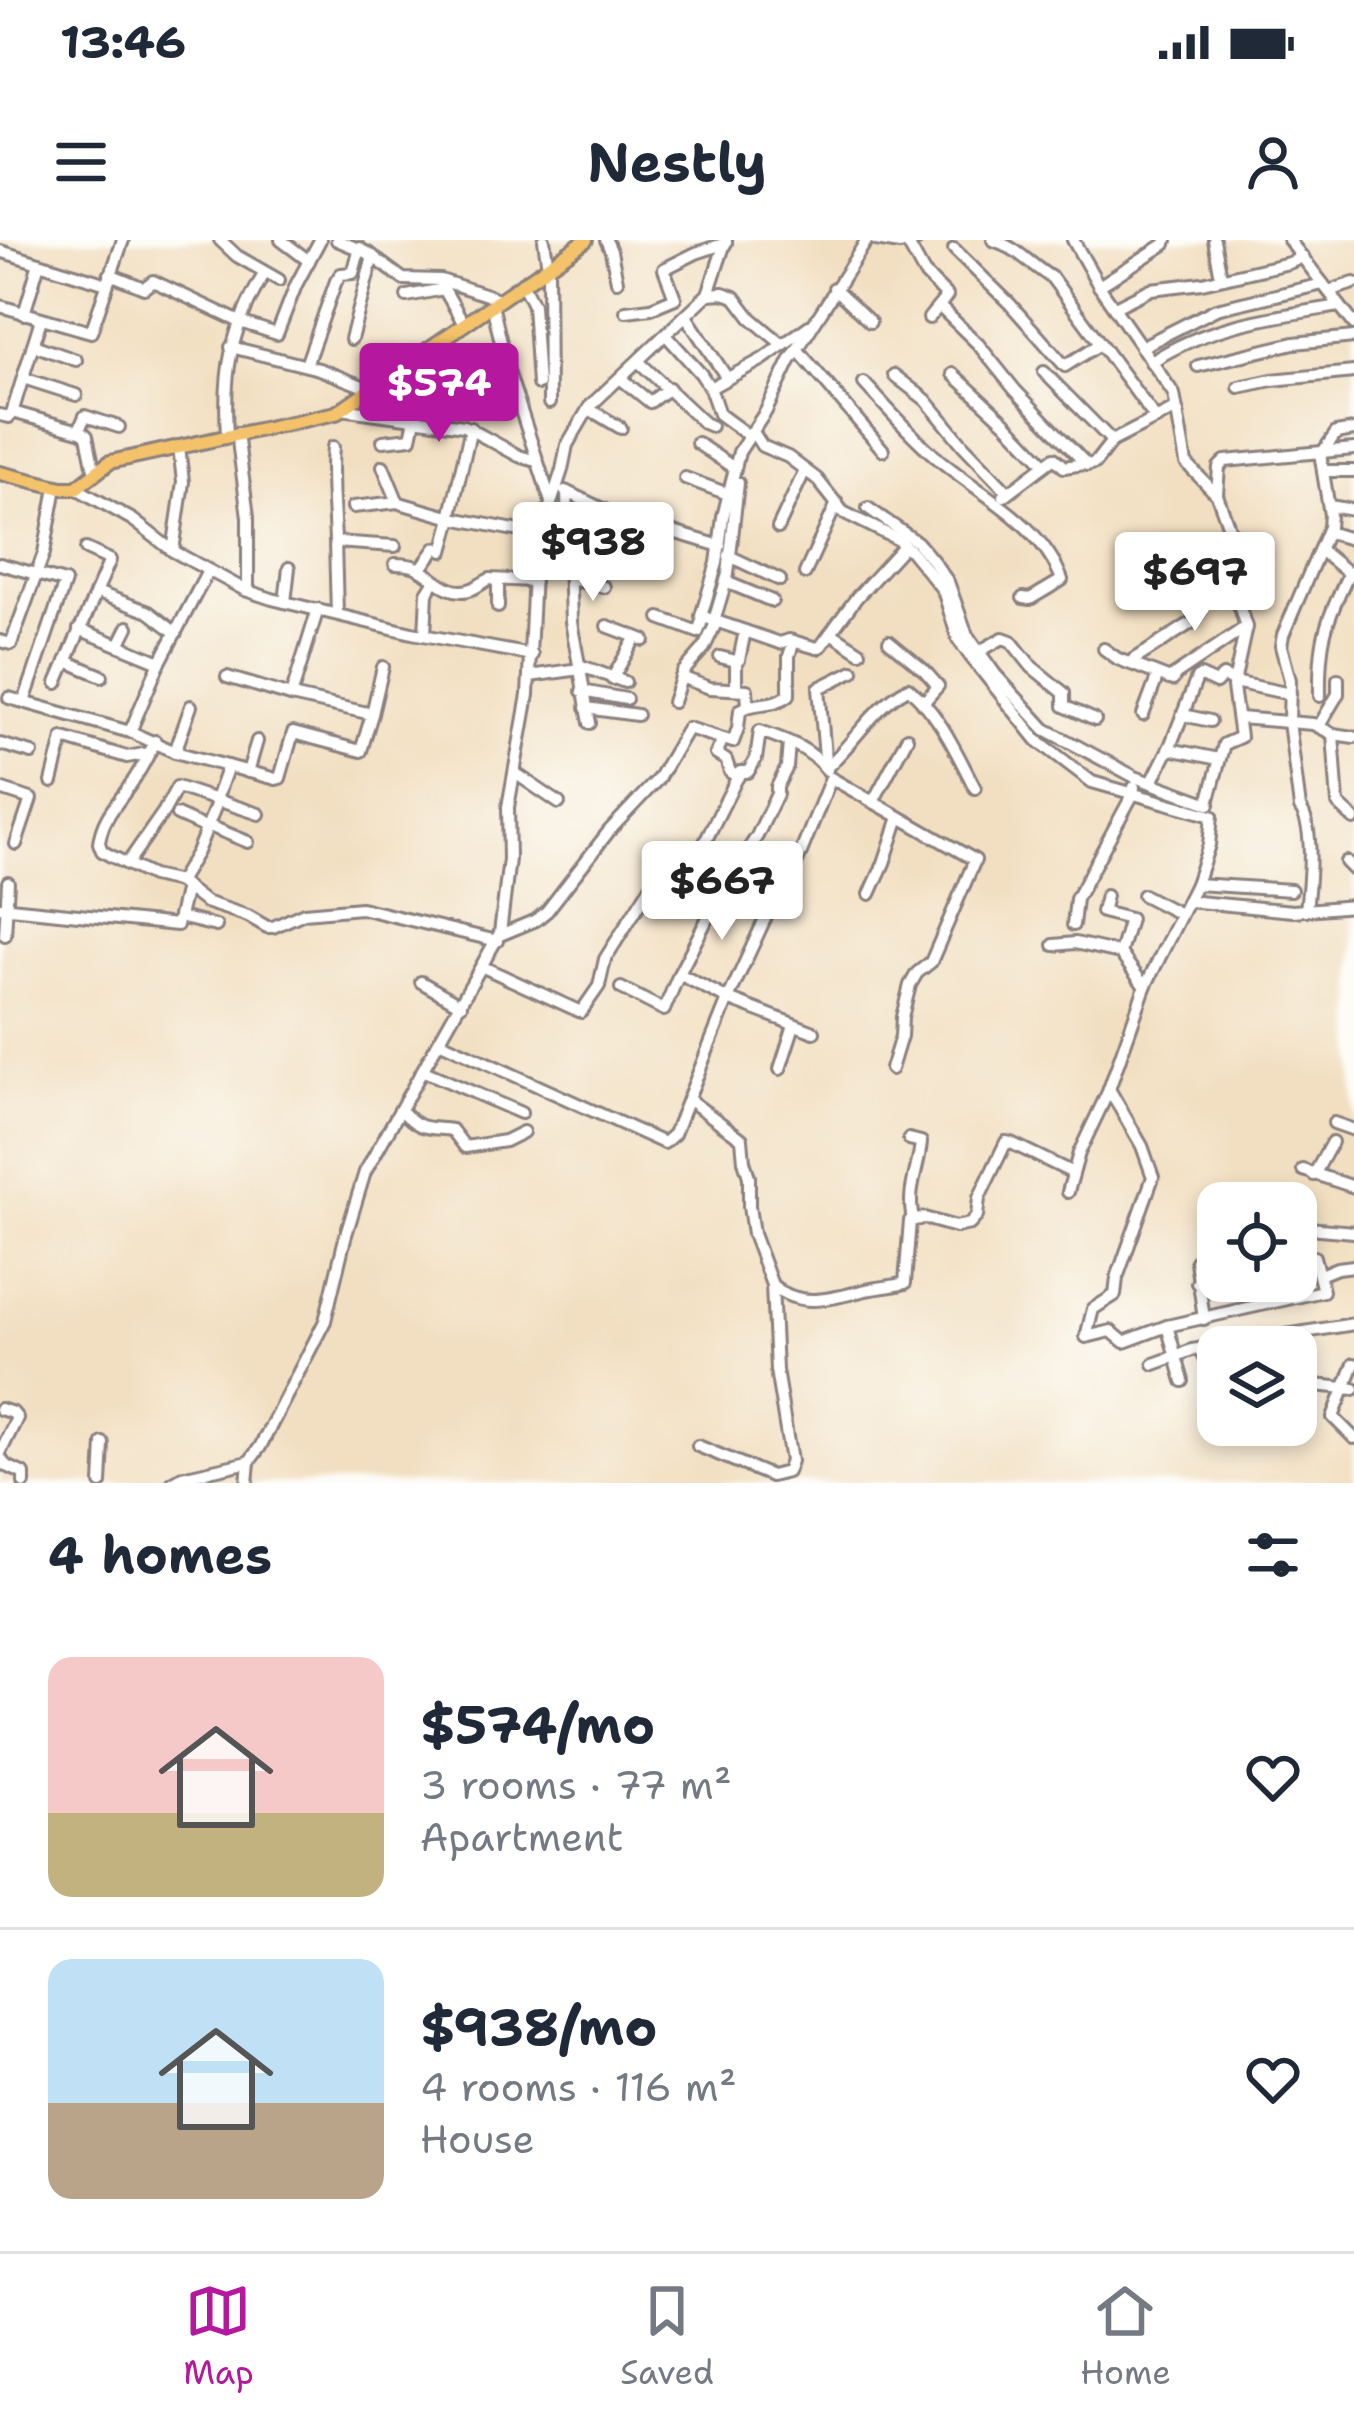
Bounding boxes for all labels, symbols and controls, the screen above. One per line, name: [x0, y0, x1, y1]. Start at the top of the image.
text: 13:46: [60, 12, 186, 72]
text: Nestly: [587, 126, 767, 198]
icon: menu: [48, 129, 114, 195]
icon: person: [1240, 129, 1306, 195]
pin: $574: [368, 343, 510, 445]
text: $574: [387, 356, 491, 408]
pin: $938: [522, 502, 664, 604]
text: $938: [540, 515, 646, 567]
pin: $697: [1124, 532, 1266, 634]
text: $697: [1142, 545, 1248, 597]
pin: $667: [651, 841, 793, 943]
text: $667: [669, 854, 775, 906]
map controls: [1197, 1182, 1317, 1446]
button: locate: [1197, 1182, 1317, 1302]
button: layers: [1197, 1326, 1317, 1446]
text: 4 homes: [48, 1521, 272, 1589]
icon: filters: [1240, 1522, 1306, 1588]
text: $574/mo: [420, 1691, 655, 1759]
icon: home: [144, 1705, 288, 1849]
icon: heart: [1240, 1744, 1306, 1810]
text: 3 rooms · 77 m²: [420, 1759, 732, 1811]
text: Apartment: [420, 1811, 623, 1863]
text: $938/mo: [420, 1993, 657, 2061]
icon: home: [144, 2007, 288, 2151]
icon: heart: [1240, 2046, 1306, 2112]
text: 4 rooms · 116 m²: [420, 2061, 737, 2113]
text: House: [420, 2113, 535, 2165]
tab: Map: [183, 2278, 254, 2395]
tab: Saved: [620, 2278, 714, 2395]
tab: Home: [1080, 2278, 1171, 2395]

